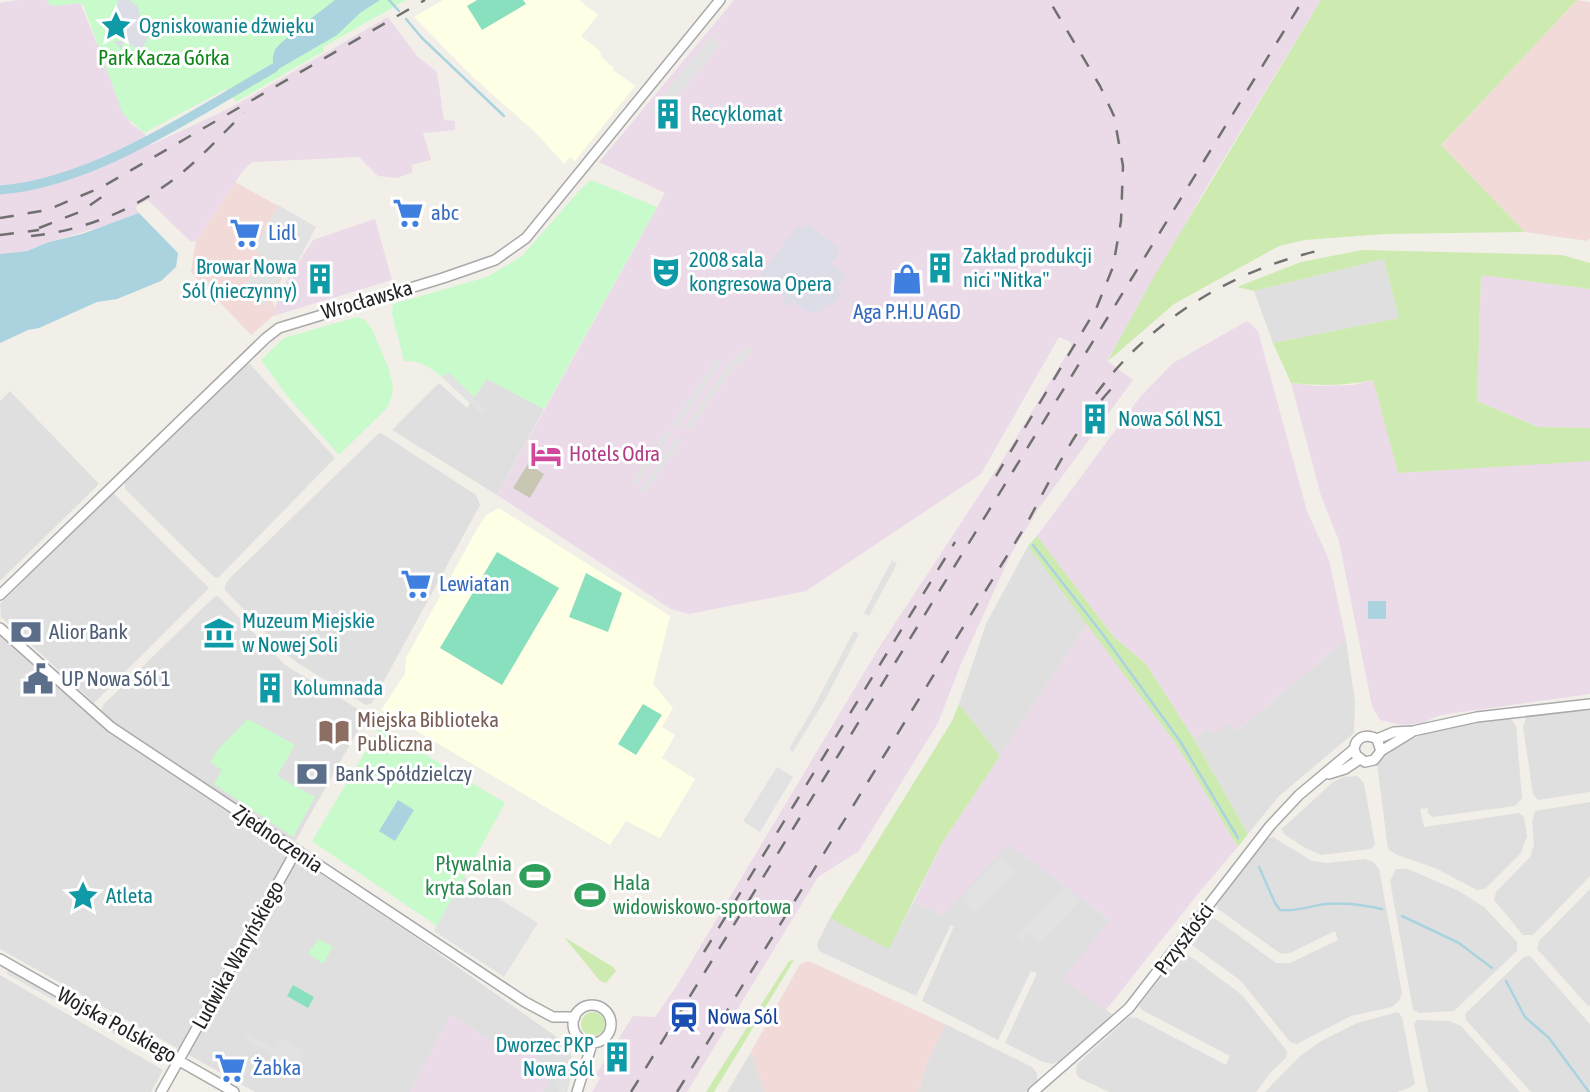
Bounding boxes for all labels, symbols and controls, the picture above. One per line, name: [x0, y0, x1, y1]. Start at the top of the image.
place icon: Ogniskowanie dźwięku: [99, 9, 133, 43]
place label: Ogniskowanie dźwięku: [139, 13, 315, 37]
park label: Park Kacza Górka: [98, 45, 230, 69]
building icon: Recyklomat: [651, 97, 685, 131]
place label: Recyklomat: [691, 101, 783, 125]
supermarket icon: abc: [391, 196, 425, 230]
place label: abc: [431, 200, 459, 224]
supermarket icon: Lidl: [228, 216, 262, 250]
place label: Lidl: [268, 220, 297, 244]
place label: Zakład produkcji nici "Nitka": [963, 243, 1092, 291]
place label: 2008 sala kongresowa Opera: [689, 247, 832, 295]
building icon: Zakład produkcji nici "Nitka": [923, 251, 957, 285]
place label: Browar Nowa Sól (nieczynny): [182, 254, 297, 302]
theatre icon: 2008 sala kongresowa Opera: [649, 255, 683, 289]
building icon: Browar Nowa Sól (nieczynny): [303, 262, 337, 296]
shop icon: Aga P.H.U AGD: [890, 262, 924, 296]
street label: Wrocławska: [319, 275, 415, 323]
place label: Aga P.H.U AGD: [853, 299, 961, 323]
building icon: Nowa Sól NS1: [1078, 402, 1112, 436]
place label: Nowa Sól NS1: [1118, 406, 1223, 430]
hotel icon: Hotels Odra: [529, 437, 563, 471]
place label: Hotels Odra: [569, 441, 660, 465]
supermarket icon: Lewiatan: [399, 567, 433, 601]
place label: Lewiatan: [439, 571, 510, 595]
place label: Muzeum Miejskie w Nowej Soli: [242, 608, 375, 656]
bank icon: Alior Bank: [9, 615, 43, 649]
museum icon: Muzeum Miejskie w Nowej Soli: [202, 616, 236, 650]
place label: Alior Bank: [49, 619, 128, 643]
public building icon: UP Nowa Sól 1: [21, 662, 55, 696]
place label: UP Nowa Sól 1: [61, 666, 171, 690]
building icon: Kolumnada: [253, 671, 287, 705]
place label: Kolumnada: [293, 675, 383, 699]
place label: Miejska Biblioteka Publiczna: [357, 707, 499, 755]
library icon: Miejska Biblioteka Publiczna: [317, 715, 351, 749]
bank icon: Bank Spółdzielczy: [295, 757, 329, 791]
place label: Bank Spółdzielczy: [335, 761, 473, 785]
street label: Zjednoczenia: [229, 799, 328, 877]
place label: Pływalnia kryta Solan: [425, 851, 512, 899]
sports icon: Pływalnia kryta Solan: [518, 859, 552, 893]
place label: Hala widowiskowo-sportowa: [613, 870, 792, 918]
street label: Ludwika Waryńskiego: [186, 876, 288, 1033]
sports icon: Hala widowiskowo-sportowa: [573, 878, 607, 912]
place icon: Atleta: [66, 879, 100, 913]
place label: Atleta: [106, 883, 153, 907]
street label: Przyszłości: [1149, 898, 1218, 979]
street label: Wojska Polskiego: [54, 981, 181, 1067]
station icon: Nowa Sól: [667, 1000, 701, 1034]
place label: Nowa Sól: [707, 1004, 779, 1028]
place label: Dworzec PKP Nowa Sól: [496, 1032, 594, 1080]
building icon: Dworzec PKP Nowa Sól: [600, 1040, 634, 1074]
supermarket icon: Żabka: [213, 1051, 247, 1085]
place label: Żabka: [253, 1055, 301, 1079]

